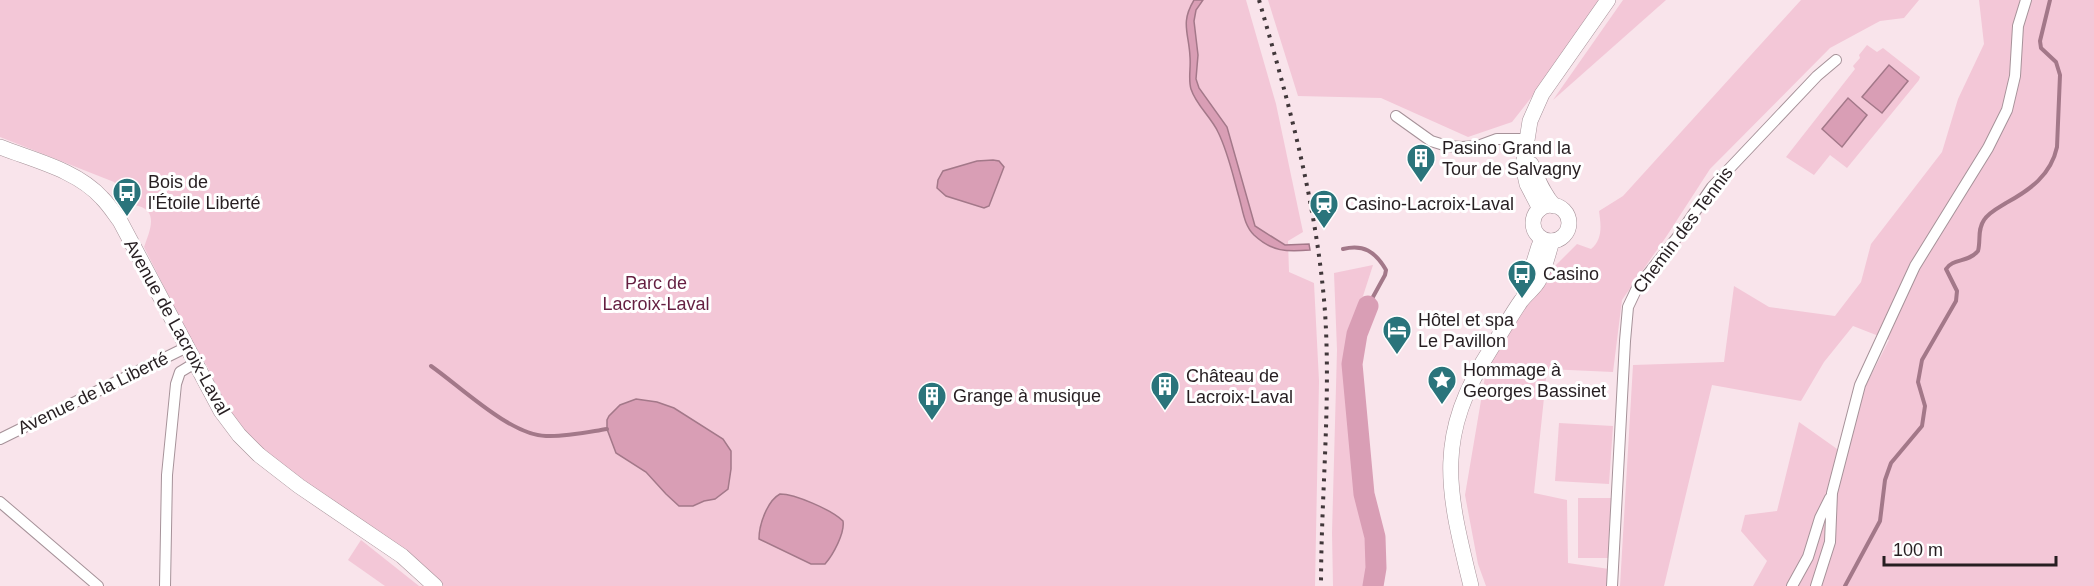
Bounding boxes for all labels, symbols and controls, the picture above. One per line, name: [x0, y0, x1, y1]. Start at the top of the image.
place label: Pasino Grand la Tour de Salvagny: [1442, 138, 1581, 179]
building icon: Pasino Grand la Tour de Salvagny: [1405, 142, 1437, 184]
street label: Chemin des Tennis: [1629, 163, 1737, 297]
place label: Bois de l'Étoile Liberté: [148, 172, 261, 213]
bus stop icon: Bois de l'Étoile Liberté: [111, 176, 143, 218]
station icon: Casino-Lacroix-Laval: [1308, 188, 1340, 230]
place label: Casino-Lacroix-Laval: [1345, 194, 1514, 214]
street label: Avenue de Lacroix-Laval: [120, 236, 234, 418]
bus stop icon: Casino: [1506, 258, 1538, 300]
place label: Casino: [1543, 264, 1599, 284]
park label: Parc de Lacroix-Laval: [602, 273, 710, 314]
place label: Hôtel et spa Le Pavillon: [1418, 310, 1515, 351]
hotel icon: Hôtel et spa Le Pavillon: [1381, 314, 1413, 356]
street label: Avenue de la Liberté: [15, 348, 171, 438]
place label: Hommage à Georges Bassinet: [1463, 360, 1606, 401]
place icon: Hommage à Georges Bassinet: [1426, 364, 1458, 406]
place label: Château de Lacroix-Laval: [1186, 366, 1293, 407]
building icon: Château de Lacroix-Laval: [1149, 370, 1181, 412]
building icon: Grange à musique: [916, 380, 948, 422]
place label: Grange à musique: [953, 386, 1101, 406]
scale bar: [1884, 529, 2056, 567]
text: 100 m: [1893, 540, 1943, 560]

